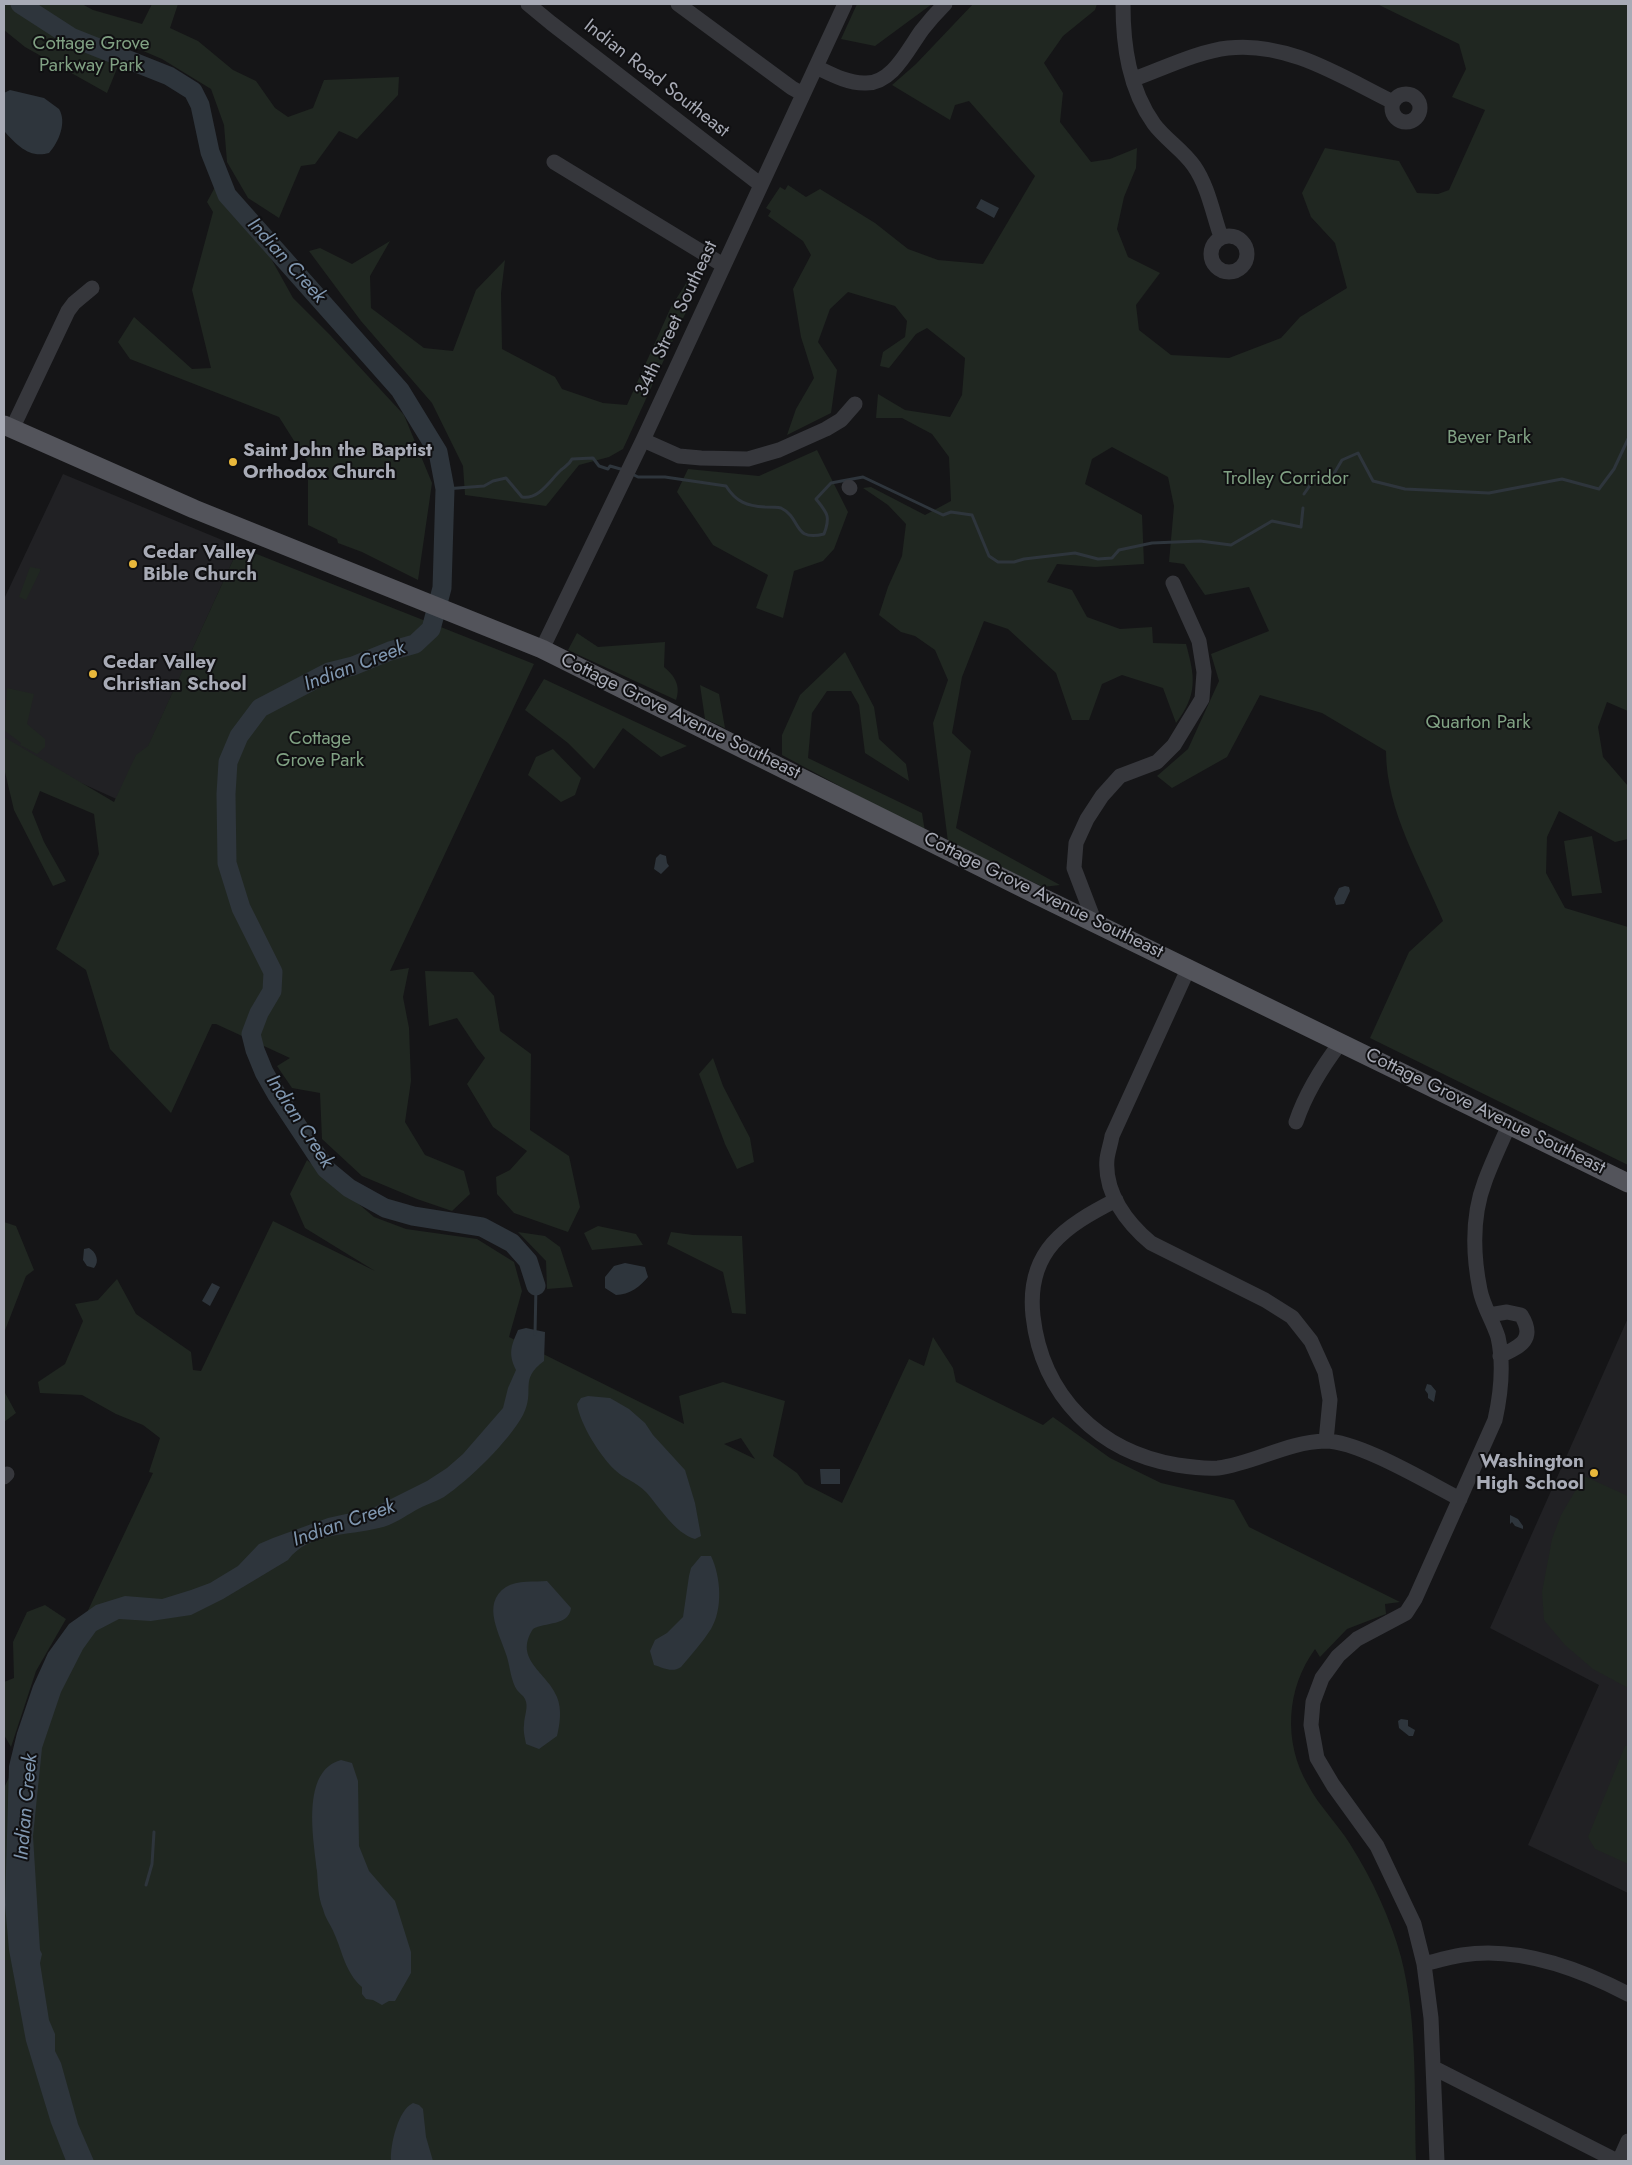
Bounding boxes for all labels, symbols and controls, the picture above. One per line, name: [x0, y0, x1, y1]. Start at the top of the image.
street label: Indian Road Southeast: [579, 15, 733, 143]
park label: Cottage Grove Parkway Park: [33, 33, 149, 77]
water label: Indian Creek: [241, 213, 331, 309]
street label: 34th Street Southeast: [631, 238, 723, 400]
park label: Bever Park: [1447, 427, 1531, 449]
place label: Saint John the Baptist Orthodox Church: [243, 440, 432, 484]
marker: Saint John the Baptist Orthodox Church: [227, 456, 239, 468]
park label: Trolley Corridor: [1223, 468, 1349, 490]
place label: Cedar Valley Bible Church: [143, 542, 257, 586]
marker: Cedar Valley Bible Church: [127, 558, 139, 570]
water label: Indian Creek: [301, 637, 409, 697]
street label: Cottage Grove Avenue Southeast: [556, 649, 804, 785]
place label: Cedar Valley Christian School: [103, 652, 247, 696]
marker: Cedar Valley Christian School: [87, 668, 99, 680]
park label: Quarton Park: [1425, 712, 1531, 734]
park label: Cottage Grove Park: [276, 728, 364, 772]
street label: Cottage Grove Avenue Southeast: [919, 828, 1167, 964]
street label: Cottage Grove Avenue Southeast: [1361, 1044, 1609, 1180]
water label: Indian Creek: [260, 1071, 338, 1173]
place label: Washington High School: [1476, 1451, 1584, 1495]
marker: Washington High School: [1588, 1467, 1600, 1479]
water label: Indian Creek: [290, 1495, 398, 1553]
water label: Indian Creek: [10, 1753, 44, 1861]

